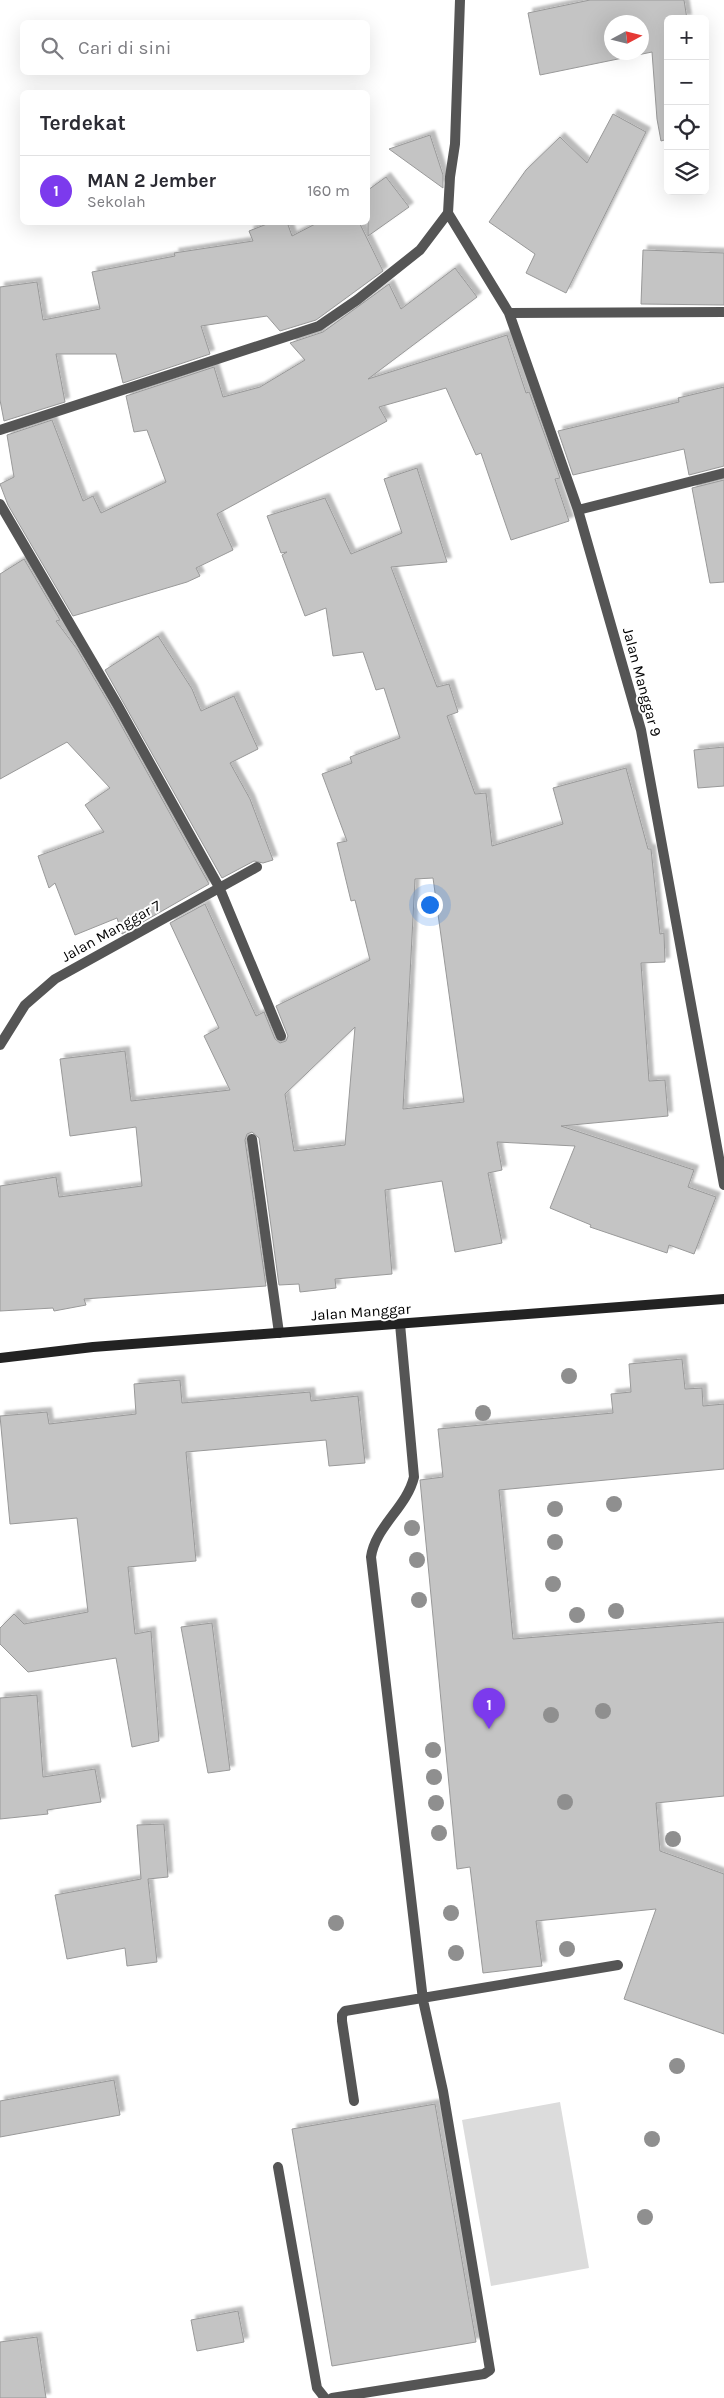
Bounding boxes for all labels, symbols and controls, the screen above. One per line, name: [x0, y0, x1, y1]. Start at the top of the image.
north arrow: [604, 15, 649, 60]
map controls: [664, 15, 709, 195]
button: +: [664, 15, 709, 60]
search box: [20, 20, 370, 75]
icon: search: [38, 34, 66, 62]
text: Cari di sini: [78, 37, 171, 59]
button: −: [664, 60, 709, 105]
button: locate: [664, 105, 709, 150]
text: Terdekat: [40, 111, 126, 135]
button: layers: [664, 150, 709, 195]
text: MAN 2 Jember: [87, 170, 216, 192]
text: 1: [53, 181, 59, 200]
text: 160 m: [307, 181, 350, 200]
text: Sekolah: [87, 192, 146, 211]
street label: Jalan Manggar 9: [619, 625, 665, 739]
your location: [417, 892, 443, 918]
street label: Jalan Manggar 7: [58, 896, 164, 966]
street label: Jalan Manggar: [310, 1299, 412, 1324]
pin: 1: [473, 1688, 505, 1729]

